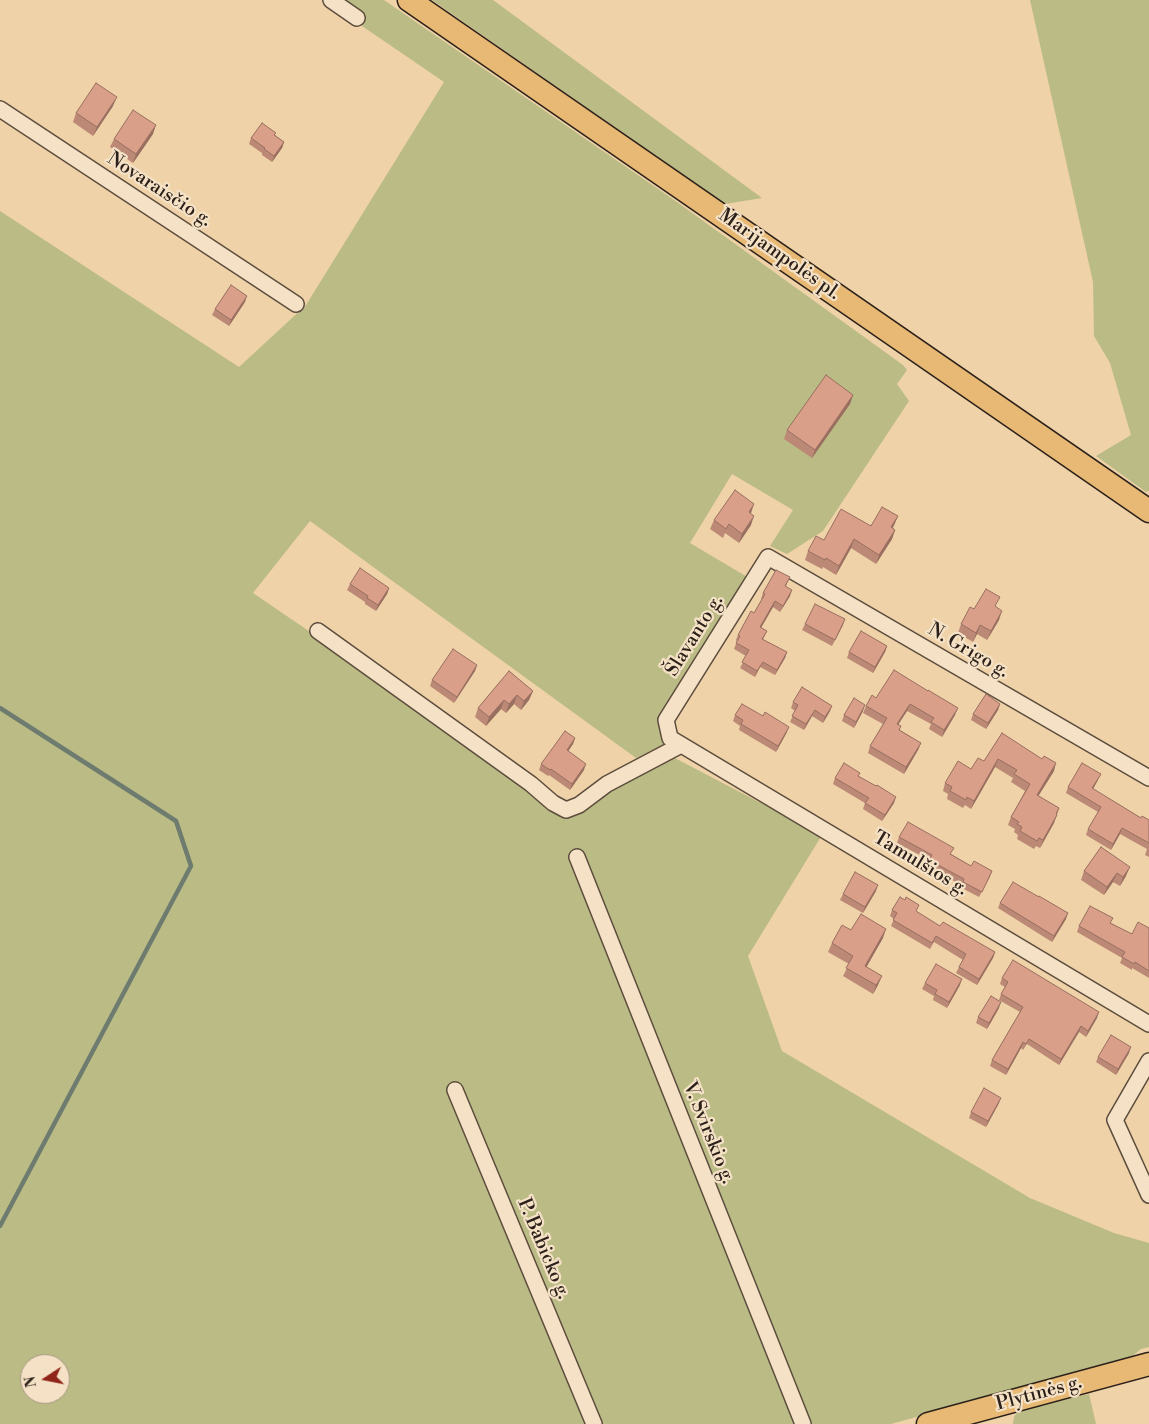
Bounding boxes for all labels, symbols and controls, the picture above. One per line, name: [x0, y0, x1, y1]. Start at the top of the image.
street label: Novaraisčio g.: [103, 148, 215, 232]
street label: Marijampolės pl.: [714, 205, 844, 305]
street label: Šlavanto g.: [661, 591, 729, 681]
street label: N. Grigo g.: [923, 619, 1013, 683]
street label: Tamulšios g.: [869, 827, 971, 901]
street label: V. Svirskio g.: [677, 1079, 739, 1187]
street label: P. Babicko g.: [512, 1195, 574, 1303]
north arrow: [20, 1354, 70, 1404]
street label: Plytinės g.: [994, 1372, 1084, 1416]
text: N: [21, 1375, 41, 1389]

